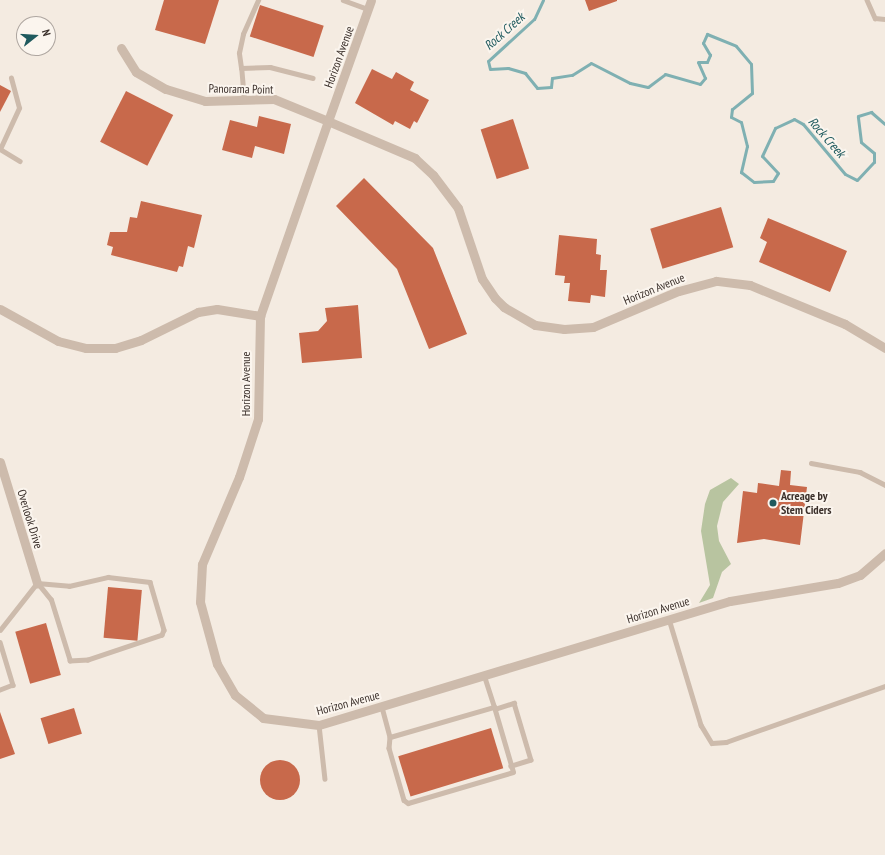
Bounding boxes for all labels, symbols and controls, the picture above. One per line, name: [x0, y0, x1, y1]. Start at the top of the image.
water label: Rock Creek: [482, 10, 528, 54]
north arrow: [16, 16, 56, 56]
street label: Horizon Avenue: [321, 24, 357, 90]
text: N: [39, 28, 54, 38]
street label: Panorama Point: [208, 81, 274, 97]
water label: Rock Creek: [804, 114, 848, 162]
street label: Horizon Avenue: [621, 270, 687, 308]
street label: Horizon Avenue: [239, 351, 253, 417]
street label: Overlook Drive: [14, 487, 46, 551]
place label: Acreage by Stem Ciders: [781, 489, 832, 517]
marker: Acreage by Stem Ciders: [768, 498, 778, 508]
street label: Horizon Avenue: [625, 594, 691, 626]
street label: Horizon Avenue: [315, 688, 381, 718]

